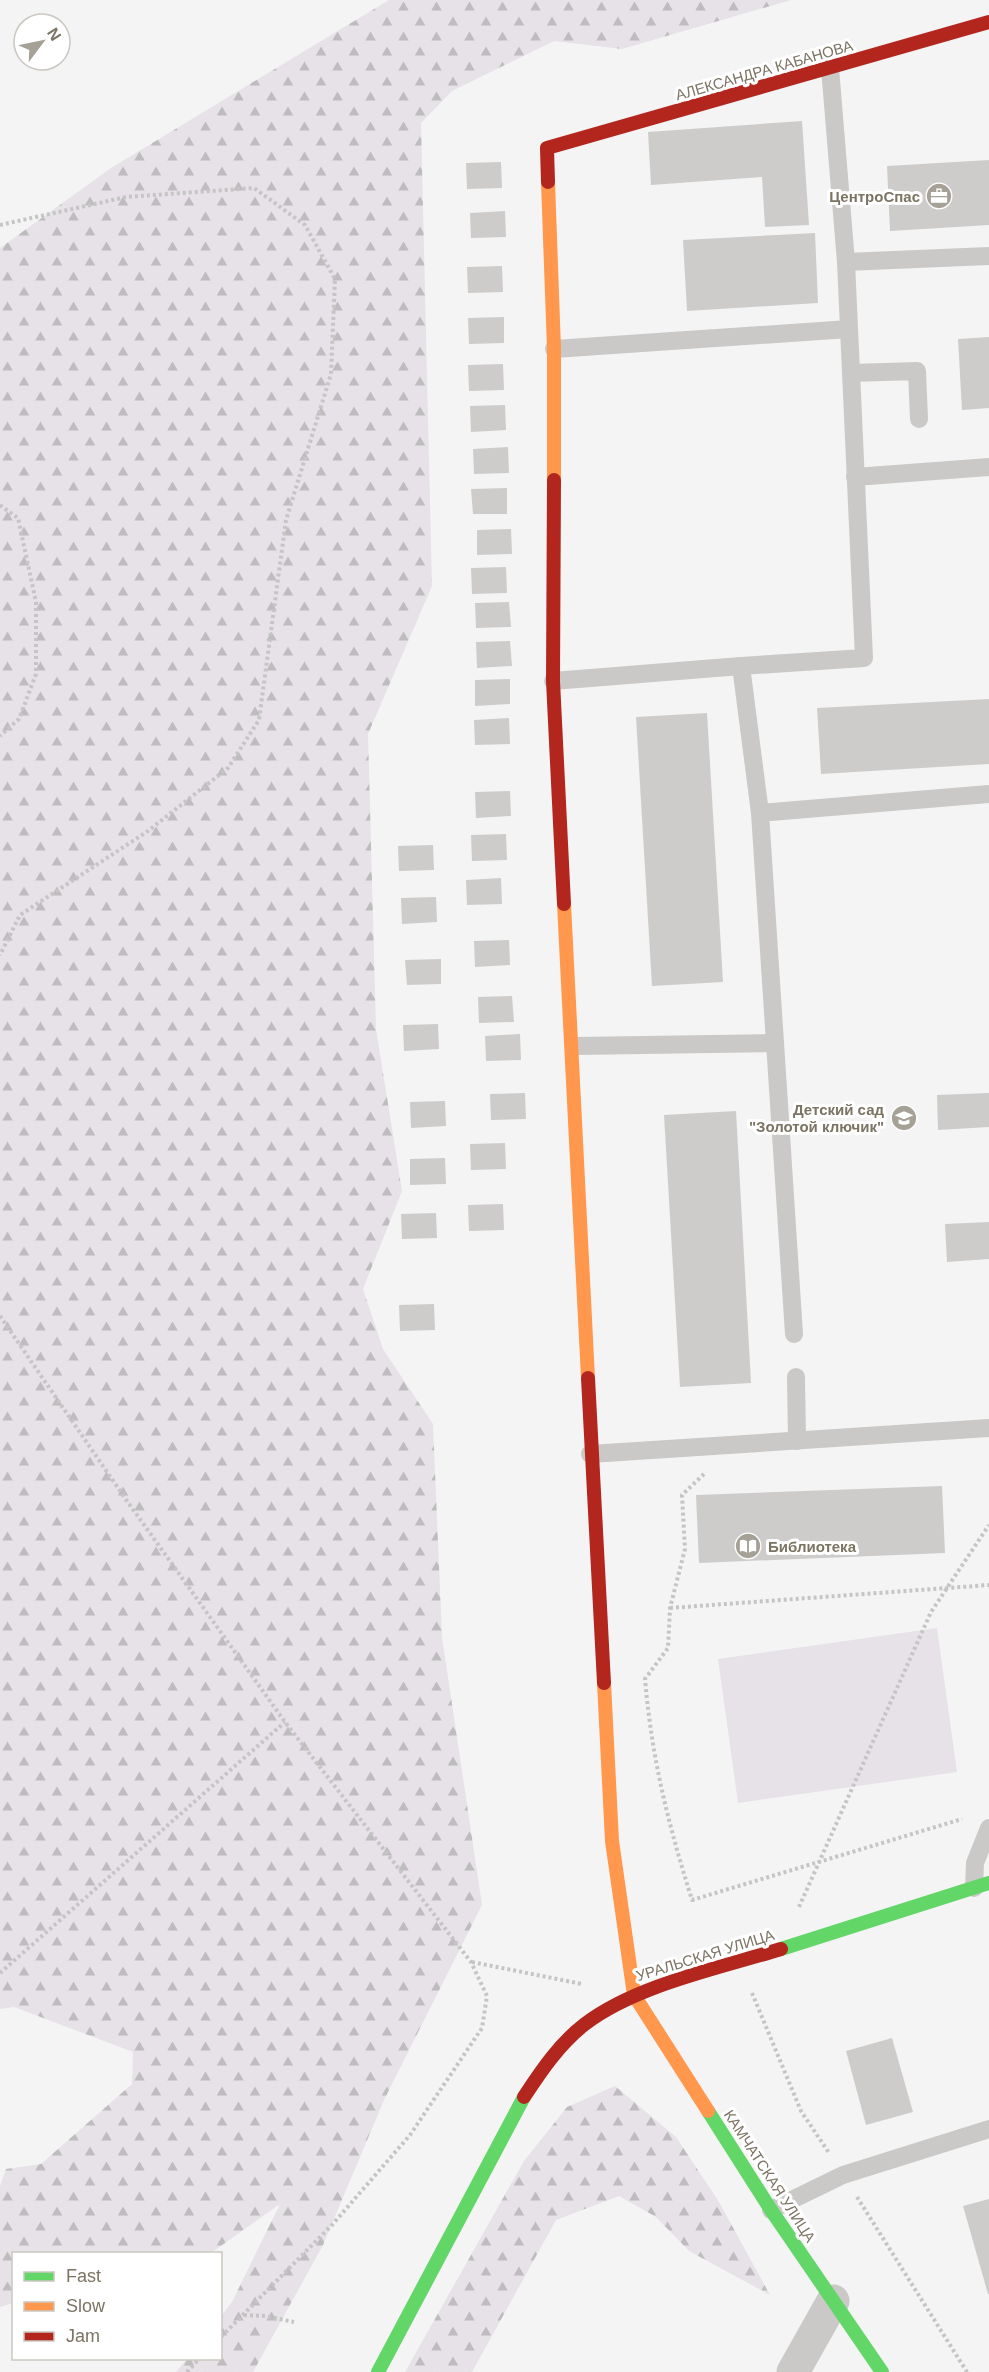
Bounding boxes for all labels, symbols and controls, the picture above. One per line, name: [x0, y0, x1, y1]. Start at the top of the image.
north arrow: [12, 12, 72, 72]
text: N: [44, 25, 65, 44]
street label: АЛЕКСАНДРА КАБАНОВА: [673, 37, 855, 103]
office icon: ЦентроСпас: [924, 181, 954, 211]
place label: ЦентроСпас: [829, 188, 920, 205]
place label: Детский сад "Золотой ключик": [749, 1101, 884, 1135]
school or university icon: Детский сад "Золотой ключик": [889, 1103, 919, 1133]
library icon: Библиотека: [733, 1531, 763, 1561]
place label: Библиотека: [768, 1538, 857, 1555]
street label: УРАЛЬСКАЯ УЛИЦА: [634, 1926, 776, 1984]
street label: КАМЧАТСКАЯ УЛИЦА: [721, 2107, 819, 2245]
legend: [12, 2252, 222, 2360]
text: Fast: [66, 2266, 101, 2286]
text: Slow: [66, 2296, 106, 2316]
text: Jam: [66, 2326, 100, 2346]

